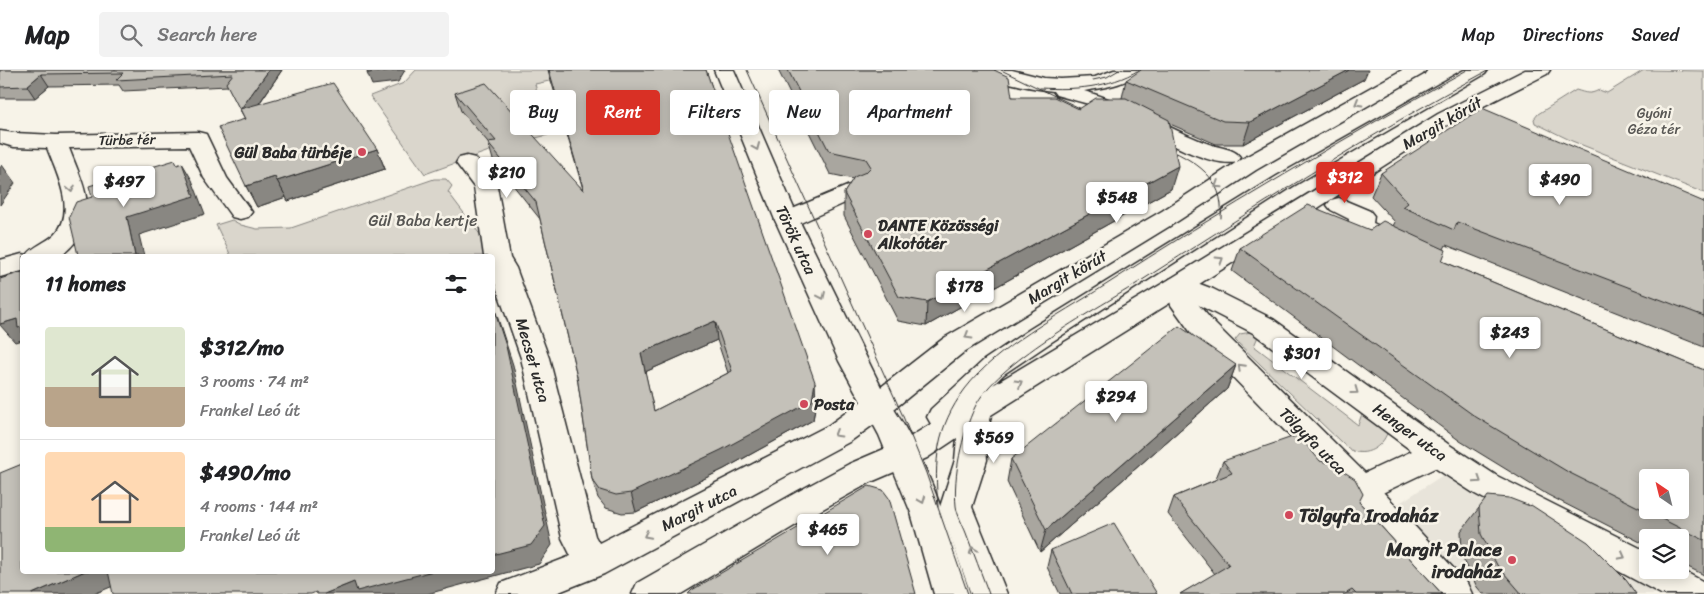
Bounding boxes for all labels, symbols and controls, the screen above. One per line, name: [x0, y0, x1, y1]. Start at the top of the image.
search box: [99, 12, 449, 57]
text: Map: [25, 14, 69, 56]
text: Search here: [157, 18, 257, 51]
text: Map: [1462, 19, 1495, 51]
text: Directions: [1523, 19, 1604, 51]
text: Saved: [1632, 19, 1679, 51]
icon: search: [117, 21, 145, 49]
street label: Margit körút: [1396, 88, 1488, 158]
chip: Buy: [510, 90, 576, 135]
chip: Rent: [586, 90, 660, 135]
chip: Filters: [670, 90, 759, 135]
chip: New: [769, 90, 839, 135]
chip: Apartment: [849, 90, 970, 135]
one-way arrow: [1354, 97, 1363, 107]
park label: Gyóni Géza tér: [1628, 101, 1681, 142]
street label: Türbe tér: [98, 127, 157, 153]
place label: Gül Baba türbéje: [233, 138, 353, 167]
one-way arrow: [750, 142, 760, 151]
marker: Gül Baba türbéje: [356, 146, 368, 158]
pin: $210: [477, 156, 537, 199]
text: $210: [489, 158, 525, 187]
pin: $312: [1315, 162, 1375, 204]
text: $312: [1327, 163, 1363, 192]
pin: $490: [1530, 164, 1590, 206]
text: $490: [1540, 165, 1580, 194]
pin: $497: [94, 166, 154, 208]
text: $497: [104, 167, 144, 196]
one-way arrow: [1214, 179, 1223, 188]
pin: $548: [1087, 182, 1147, 224]
text: $548: [1097, 183, 1137, 212]
one-way arrow: [65, 184, 76, 193]
street label: Török utca: [767, 200, 825, 281]
park label: Gül Baba kertje: [369, 206, 477, 235]
place label: DANTE Közösségi Alkotótér: [877, 211, 1000, 258]
marker: DANTE Közösségi Alkotótér: [862, 228, 874, 240]
street label: Margit körút: [1021, 241, 1113, 312]
one-way arrow: [1215, 256, 1224, 266]
text: 11 homes: [45, 265, 126, 303]
icon: filters: [442, 270, 470, 298]
pin: $178: [935, 270, 995, 313]
text: $178: [947, 272, 983, 301]
one-way arrow: [816, 291, 827, 300]
street label: Mecset utca: [507, 314, 559, 406]
pin: $243: [1480, 316, 1540, 359]
text: $243: [1491, 318, 1529, 347]
text: $312/mo: [200, 329, 284, 367]
one-way arrow: [964, 330, 973, 340]
pin: $301: [1272, 338, 1332, 380]
text: $301: [1284, 339, 1320, 368]
icon: home: [85, 347, 145, 407]
one-way arrow: [1237, 364, 1246, 373]
text: 3 rooms · 74 m²: [200, 367, 309, 396]
one-way arrow: [1014, 380, 1023, 390]
pin: $294: [1086, 380, 1146, 423]
text: $294: [1096, 382, 1136, 411]
one-way arrow: [1349, 385, 1359, 394]
place label: Posta: [814, 390, 855, 419]
street label: Henger utca: [1366, 395, 1454, 469]
text: Frankel Leó út: [200, 396, 300, 425]
marker: Posta: [798, 398, 810, 410]
street label: Tölgyfa utca: [1272, 400, 1354, 482]
pin: $569: [964, 422, 1024, 464]
text: $569: [974, 423, 1014, 452]
one-way arrow: [833, 428, 842, 438]
text: $490/mo: [200, 454, 291, 492]
north arrow: [1639, 469, 1689, 519]
map controls: [1639, 469, 1689, 579]
icon: home: [85, 472, 145, 532]
one-way arrow: [1473, 474, 1482, 483]
street label: Margit utca: [656, 476, 742, 540]
text: 4 rooms · 144 m²: [200, 492, 318, 521]
one-way arrow: [916, 495, 926, 503]
place label: Tölgyfa Irodaház: [1299, 499, 1439, 532]
marker: Tölgyfa Irodaház: [1283, 509, 1295, 521]
pin: $465: [798, 514, 858, 556]
text: $465: [808, 515, 848, 544]
text: Frankel Leó út: [200, 521, 300, 550]
one-way arrow: [643, 529, 652, 539]
button: layers: [1639, 529, 1689, 579]
place label: Margit Palace irodaház: [1385, 533, 1503, 588]
one-way arrow: [968, 547, 978, 555]
one-way arrow: [1617, 550, 1626, 560]
marker: Margit Palace irodaház: [1506, 554, 1518, 566]

